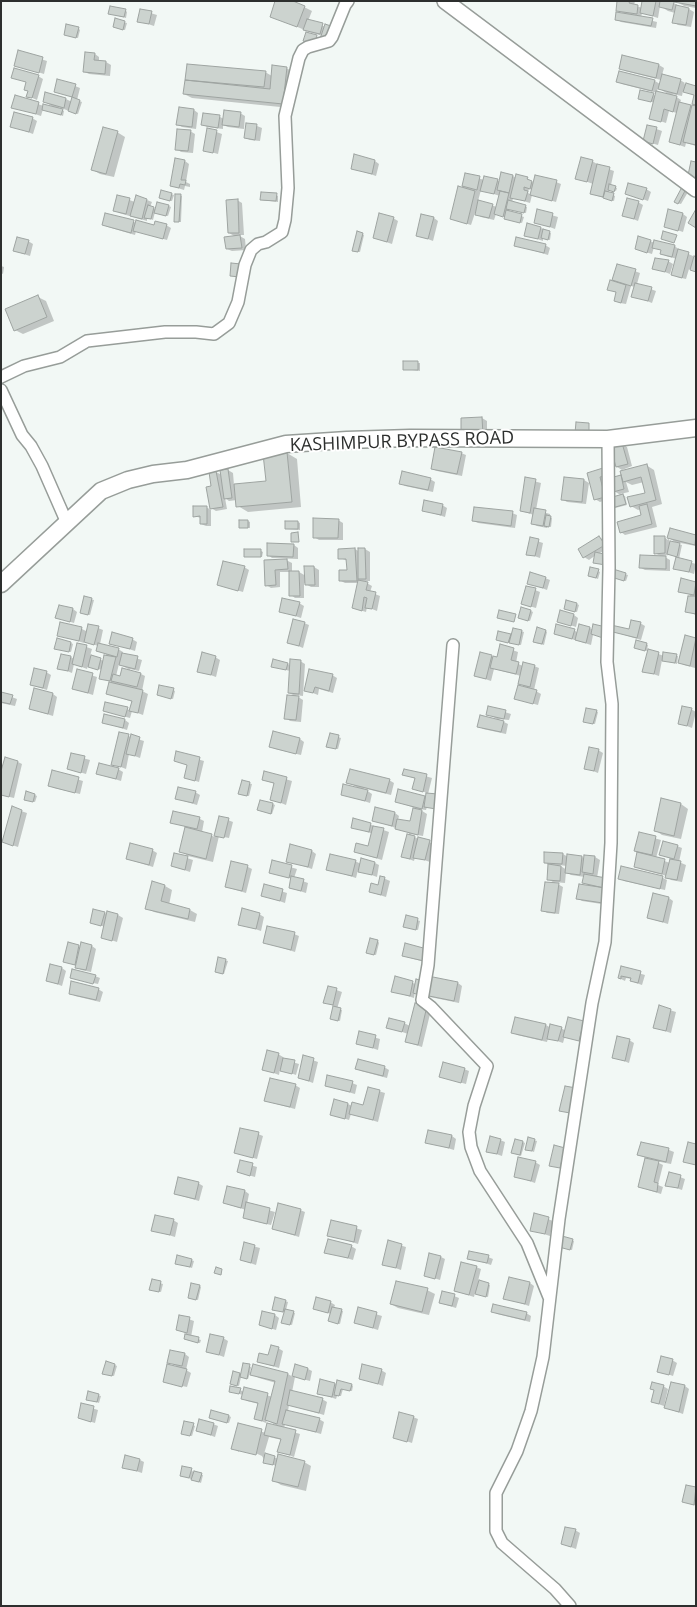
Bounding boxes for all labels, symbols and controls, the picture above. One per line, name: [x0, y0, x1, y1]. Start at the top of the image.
street label: KASHIMPUR BYPASS ROAD: [290, 427, 514, 457]

